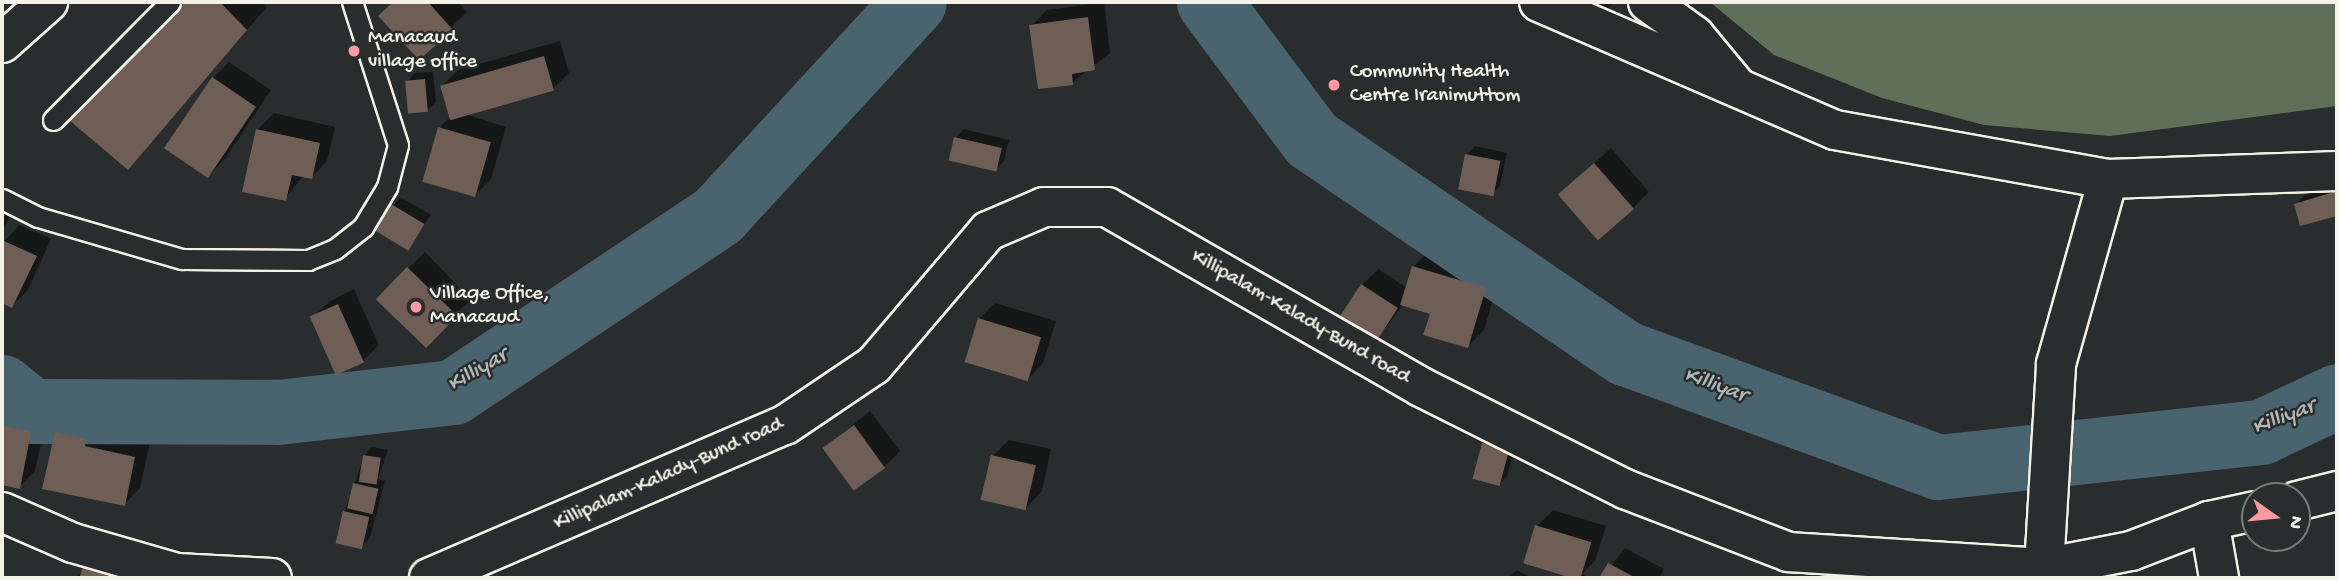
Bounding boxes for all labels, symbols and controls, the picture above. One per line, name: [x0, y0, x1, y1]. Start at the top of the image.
place label: Manacaud village office: [368, 26, 477, 76]
marker: Manacaud village office: [346, 43, 362, 59]
place label: Community Health Centre Iranimuttom: [1350, 60, 1520, 110]
marker: Community Health Centre Iranimuttom: [1324, 75, 1344, 95]
street label: Killipalam-Kalady-Bund road: [1186, 245, 1414, 391]
place label: Village Office, Manacaud: [430, 282, 550, 332]
marker: Village Office, Manacaud: [408, 299, 424, 315]
water label: Killiyar: [443, 343, 513, 399]
water label: Killiyar: [1680, 362, 1750, 410]
water label: Killiyar: [2249, 393, 2319, 443]
street label: Killipalam-Kalady-Bund road: [550, 413, 788, 537]
north arrow: [2241, 482, 2311, 552]
text: N: [2282, 513, 2308, 531]

